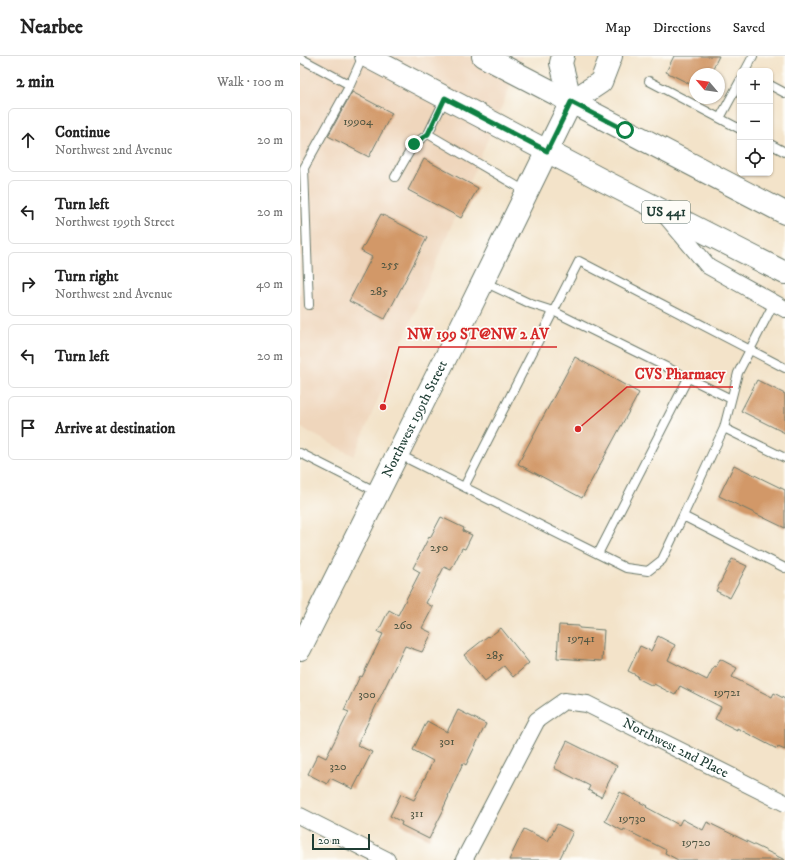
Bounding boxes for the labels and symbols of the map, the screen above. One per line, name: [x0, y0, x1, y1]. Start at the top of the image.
north arrow: [689, 68, 725, 104]
house number: 19904: [343, 114, 374, 129]
route start: [616, 121, 634, 139]
route end: [405, 135, 423, 153]
road number: US 441: [642, 201, 690, 223]
house number: 255: [381, 257, 399, 272]
house number: 285: [370, 284, 388, 299]
callout: NW 199 ST@NW 2 AV: [399, 320, 557, 347]
text: NW 199 ST@NW 2 AV: [407, 325, 550, 344]
street label: Northwest 199th Street: [378, 357, 452, 481]
callout: CVS Pharmacy: [627, 360, 733, 387]
text: CVS Pharmacy: [635, 365, 726, 384]
house number: 250: [430, 540, 448, 555]
house number: 260: [394, 618, 412, 633]
house number: 19741: [567, 631, 595, 646]
house number: 285: [486, 648, 504, 663]
house number: 19721: [714, 685, 740, 700]
house number: 300: [358, 687, 376, 702]
street label: Northwest 2nd Place: [620, 714, 732, 782]
house number: 301: [439, 734, 455, 749]
house number: 320: [330, 759, 346, 774]
house number: 311: [410, 806, 424, 821]
house number: 19730: [618, 811, 646, 826]
scale bar: [312, 832, 370, 851]
house number: 19720: [681, 835, 711, 850]

